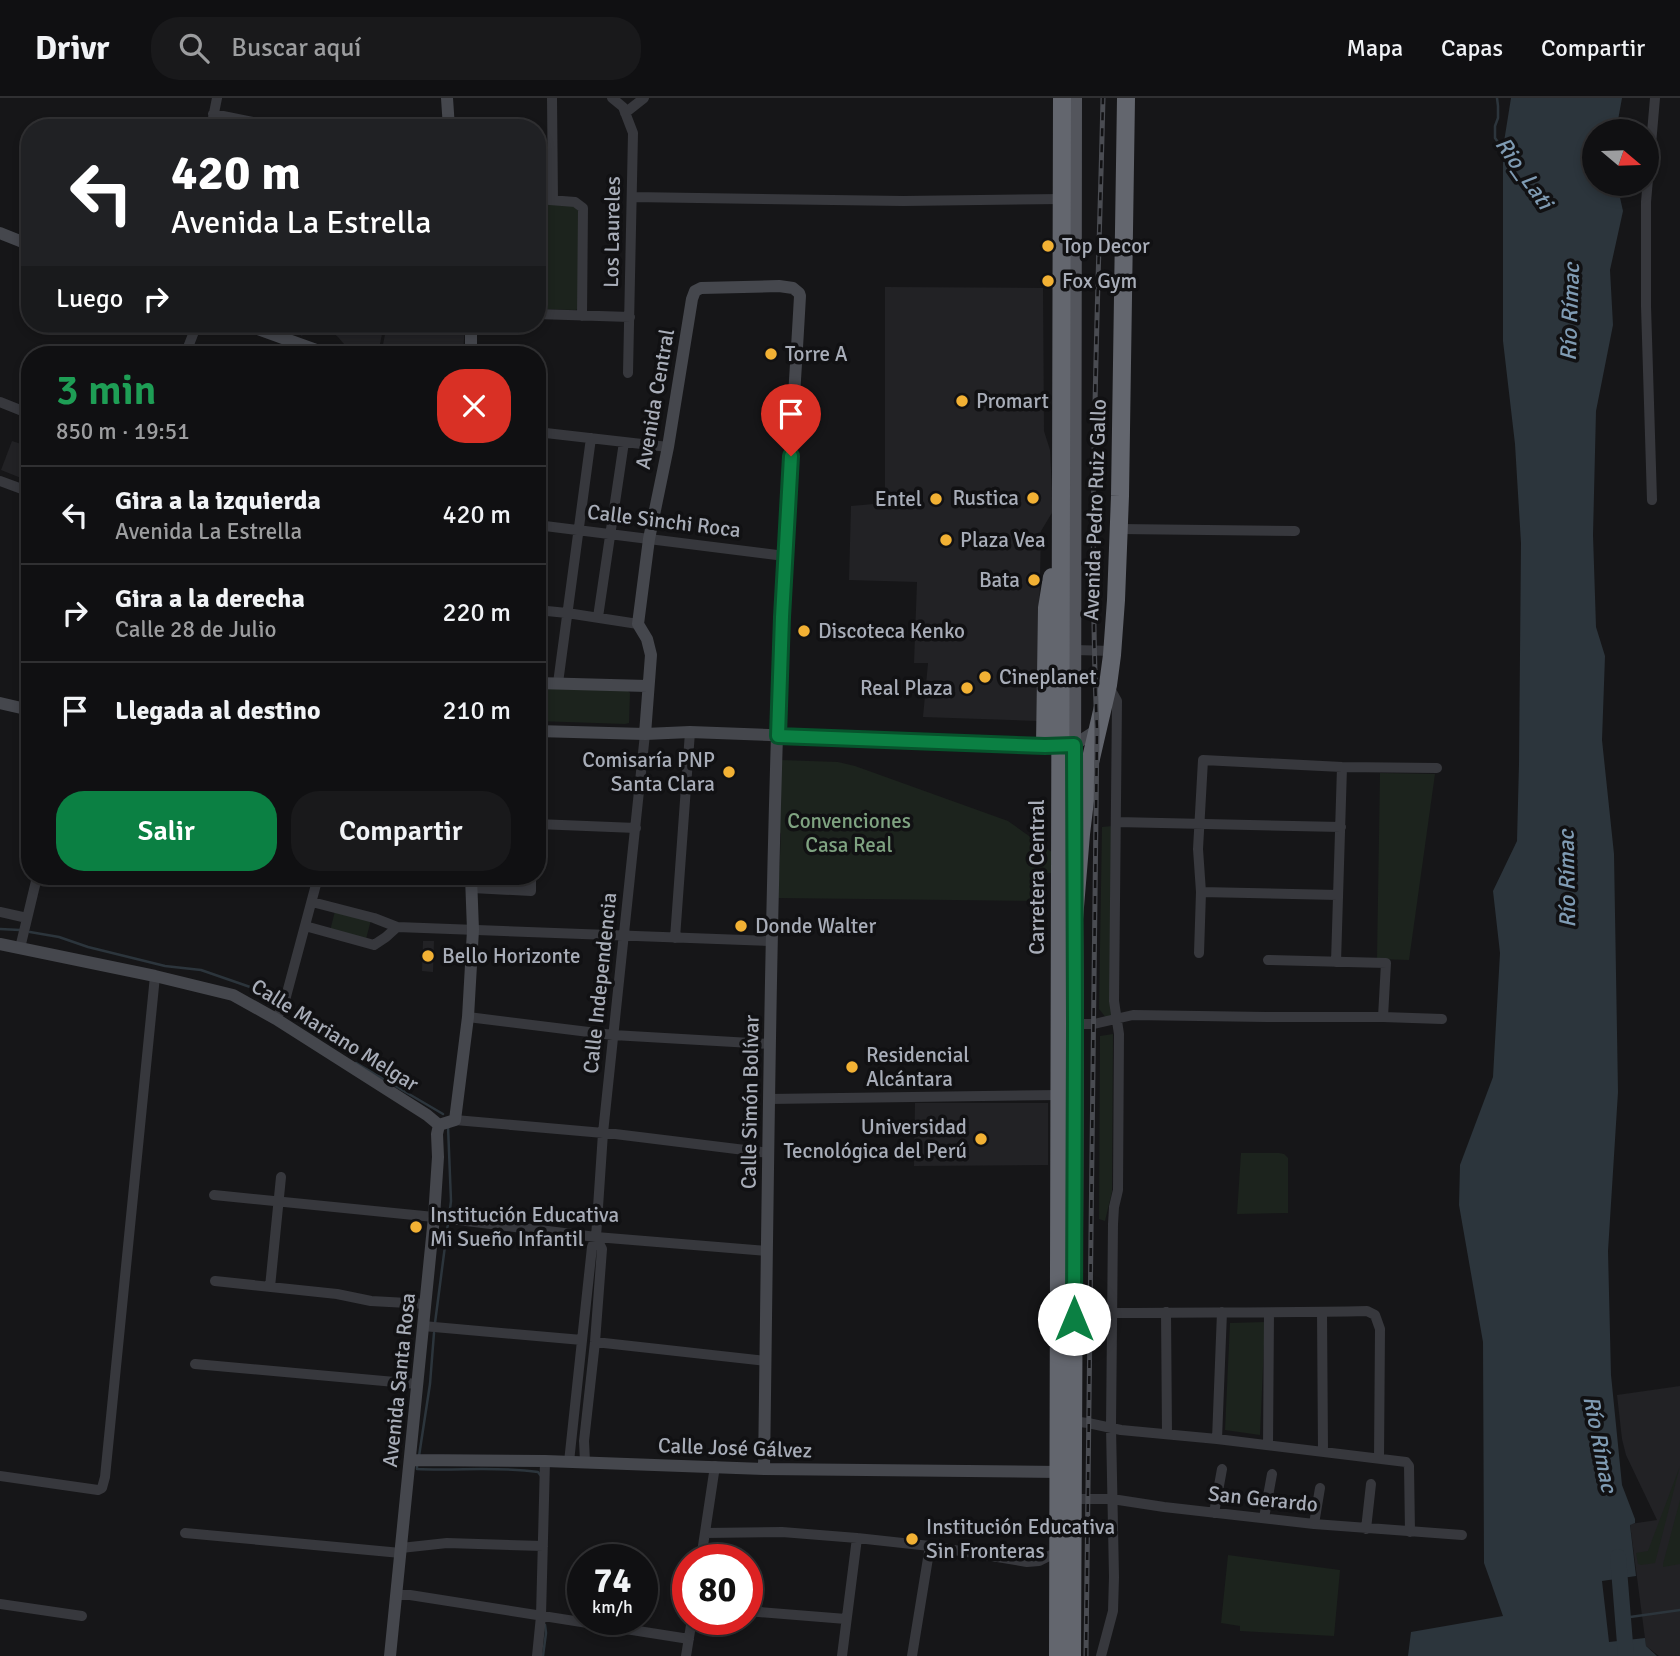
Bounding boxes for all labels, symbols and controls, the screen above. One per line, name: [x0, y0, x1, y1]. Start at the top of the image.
search box: [151, 17, 641, 80]
text: Drivr: [35, 28, 109, 69]
icon: search: [175, 29, 213, 67]
text: Buscar aquí: [231, 32, 361, 64]
text: Mapa: [1347, 33, 1403, 63]
text: Capas: [1441, 33, 1503, 63]
text: Compartir: [1541, 33, 1645, 63]
north arrow: [1582, 119, 1659, 196]
map controls: [1582, 119, 1659, 196]
water label: Rio_Lati: [1489, 131, 1561, 217]
text: 420 m: [171, 143, 301, 203]
icon: left: [56, 147, 147, 238]
street label: Los Laureles: [598, 176, 626, 288]
text: Avenida La Estrella: [171, 203, 431, 242]
place label: Top Decor: [1062, 233, 1150, 259]
marker: Top Decor: [1040, 238, 1056, 254]
water label: Río Rímac: [1554, 260, 1586, 361]
place label: Fox Gym: [1062, 268, 1137, 294]
marker: Fox Gym: [1040, 273, 1056, 289]
icon: right: [137, 280, 175, 318]
text: Luego: [56, 283, 123, 315]
street label: Avenida Central: [630, 327, 680, 471]
place label: Torre A: [785, 341, 848, 367]
marker: Torre A: [763, 346, 779, 362]
text: 3 min: [56, 365, 157, 416]
button: close: [437, 369, 511, 443]
pin: [761, 384, 821, 456]
place label: Promart: [976, 388, 1049, 414]
marker: Promart: [954, 393, 970, 409]
icon: arrive: [772, 395, 810, 433]
street label: Avenida Pedro Ruiz Gallo: [1078, 399, 1112, 621]
text: 850 m · 19:51: [56, 417, 190, 446]
text: Gira a la izquierda: [115, 485, 321, 517]
place label: Rustica: [952, 485, 1019, 511]
place label: Entel: [875, 486, 922, 512]
marker: Rustica: [1025, 490, 1041, 506]
marker: Entel: [928, 491, 944, 507]
icon: left: [56, 496, 94, 534]
text: 420 m: [442, 499, 511, 531]
street label: Calle Sinchi Roca: [586, 499, 742, 543]
text: Avenida La Estrella: [115, 517, 302, 546]
place label: Plaza Vea: [960, 527, 1046, 553]
marker: Plaza Vea: [938, 532, 954, 548]
place label: Bata: [979, 567, 1020, 593]
marker: Bata: [1026, 572, 1042, 588]
text: Gira a la derecha: [115, 583, 305, 615]
icon: right: [56, 594, 94, 632]
text: 220 m: [442, 597, 511, 629]
text: Calle 28 de Julio: [115, 615, 276, 644]
place label: Discoteca Kenko: [818, 618, 965, 644]
marker: Discoteca Kenko: [796, 623, 812, 639]
place label: Cineplanet: [999, 664, 1097, 690]
marker: Cineplanet: [977, 669, 993, 685]
place label: Real Plaza: [860, 675, 953, 701]
marker: Real Plaza: [959, 680, 975, 696]
icon: arrive: [56, 692, 94, 730]
text: Llegada al destino: [115, 695, 321, 727]
text: 210 m: [442, 695, 511, 727]
place label: Comisaría PNP Santa Clara: [582, 747, 715, 797]
marker: Comisaría PNP Santa Clara: [721, 764, 737, 780]
button: Salir: [56, 791, 277, 871]
button: Compartir: [291, 791, 511, 871]
street label: Carretera Central: [1024, 799, 1050, 955]
park label: Convenciones Casa Real: [787, 808, 911, 858]
water label: Río Rímac: [1552, 828, 1582, 928]
street label: Calle Independencia: [578, 891, 622, 1075]
place label: Donde Walter: [755, 913, 876, 939]
marker: Donde Walter: [733, 918, 749, 934]
place label: Bello Horizonte: [442, 943, 581, 969]
marker: Bello Horizonte: [420, 948, 436, 964]
street label: Calle Mariano Melgar: [247, 973, 424, 1097]
street label: Calle Simón Bolívar: [735, 1014, 765, 1189]
place label: Residencial Alcántara: [866, 1042, 969, 1092]
marker: Residencial Alcántara: [844, 1059, 860, 1075]
place label: Universidad Tecnológica del Perú: [783, 1114, 967, 1164]
marker: Universidad Tecnológica del Perú: [973, 1131, 989, 1147]
place label: Institución Educativa Mi Sueño Infantil: [430, 1202, 619, 1252]
marker: Institución Educativa Mi Sueño Infantil: [408, 1219, 424, 1235]
position arrow: [1037, 1282, 1111, 1356]
street label: Avenida Santa Rosa: [377, 1291, 421, 1469]
water label: Río Rímac: [1576, 1393, 1624, 1497]
street label: Calle José Gálvez: [658, 1432, 812, 1464]
street label: San Gerardo: [1207, 1480, 1319, 1518]
place label: Institución Educativa Sin Fronteras: [926, 1514, 1115, 1564]
marker: Institución Educativa Sin Fronteras: [904, 1531, 920, 1547]
speed limit sign: 80: [672, 1544, 763, 1635]
text: 74: [594, 1559, 631, 1602]
text: km/h: [592, 1596, 633, 1618]

